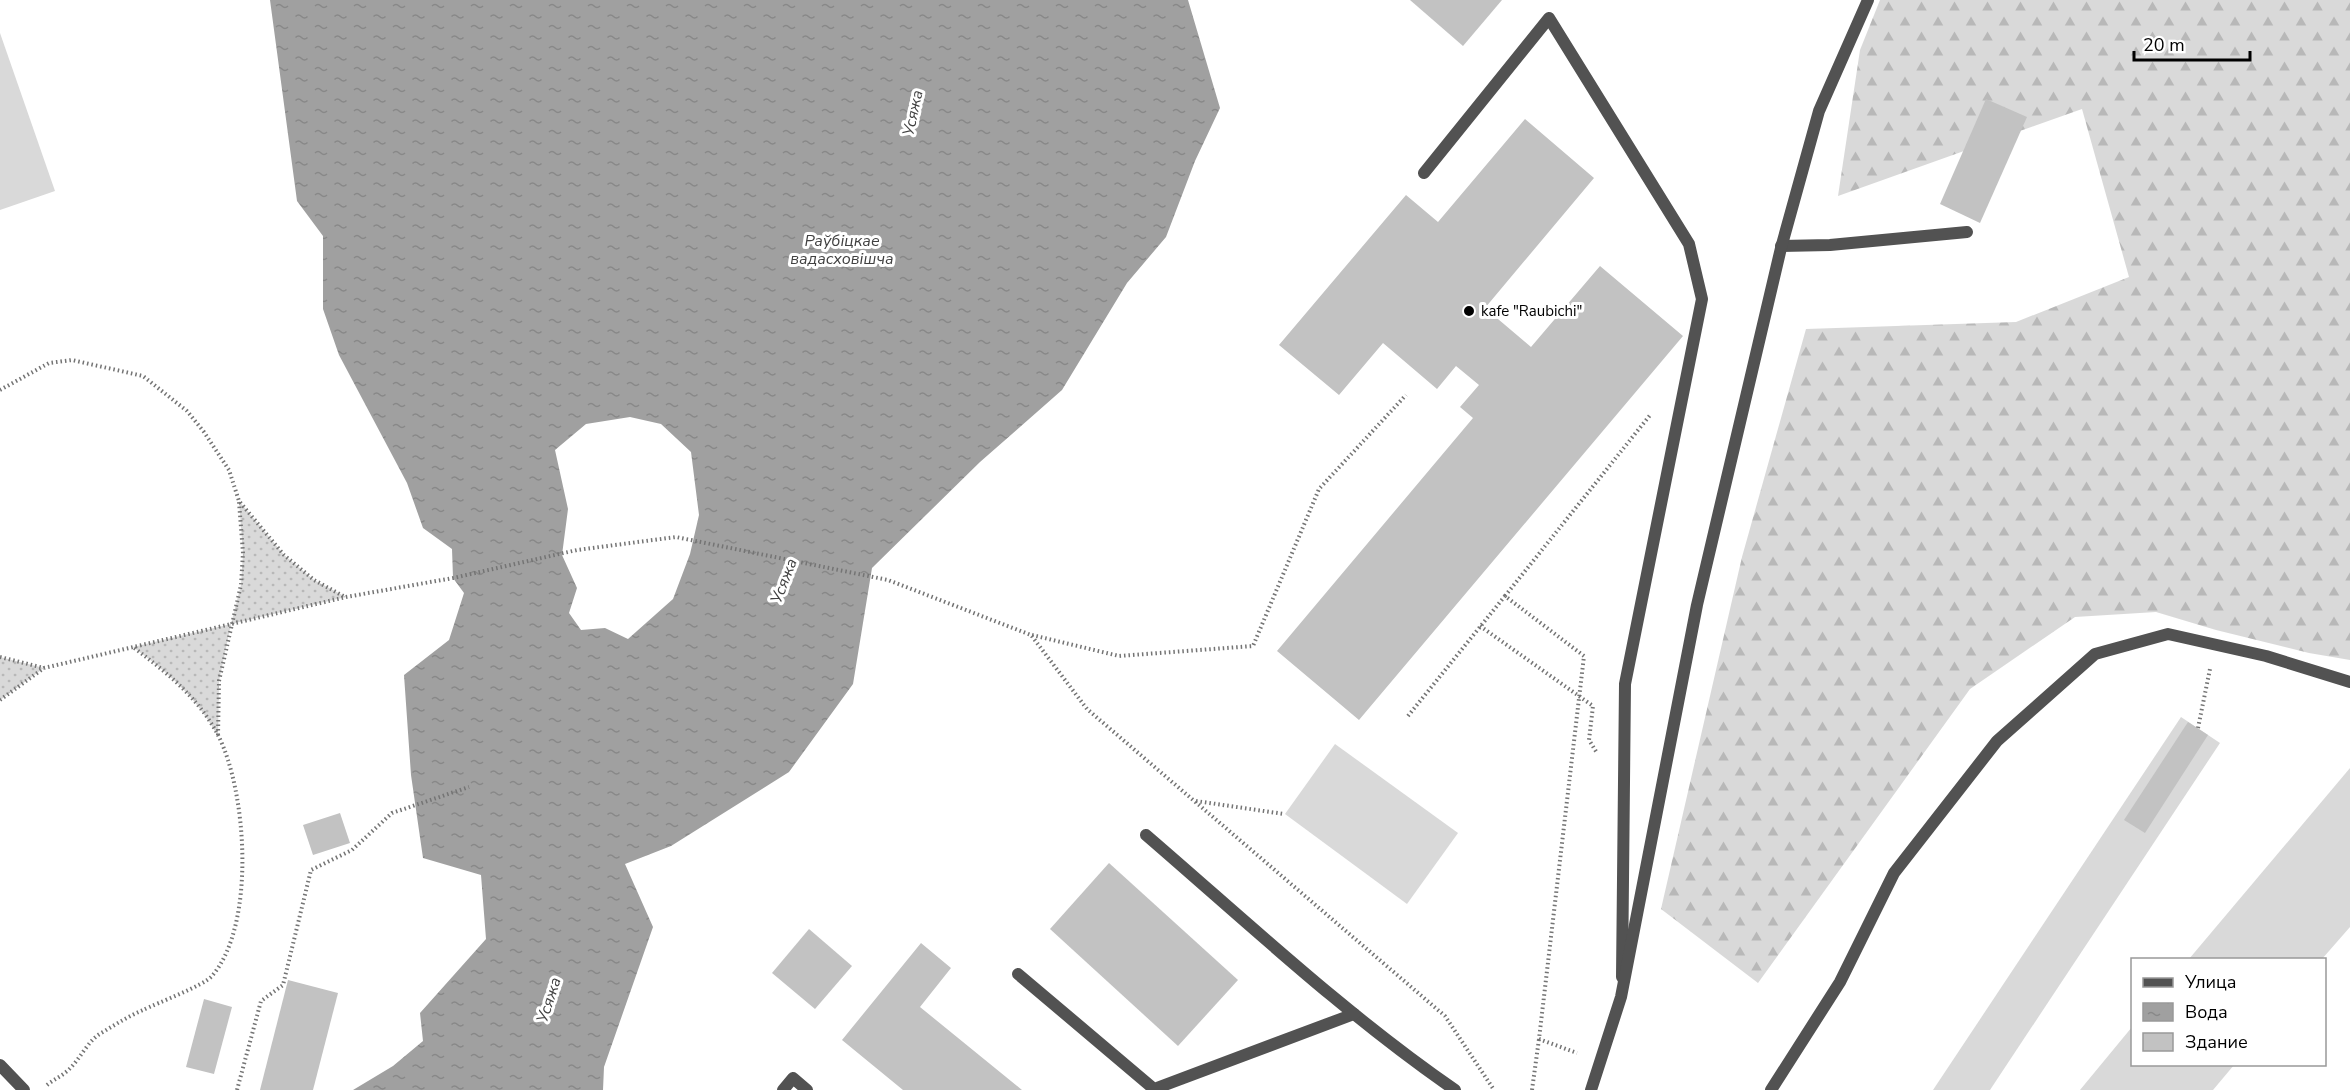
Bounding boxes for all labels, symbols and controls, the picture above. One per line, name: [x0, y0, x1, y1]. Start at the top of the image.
scale bar: [2134, 24, 2250, 62]
text: 20 m: [2143, 33, 2185, 57]
water label: Усяжа: [897, 88, 929, 138]
water label: Раўбіцкае вадасховішча: [790, 230, 894, 270]
place label: kafe "Raubichi": [1481, 301, 1582, 321]
marker: kafe "Raubichi": [1462, 304, 1476, 318]
water label: Усяжа: [765, 555, 803, 607]
legend: [2131, 958, 2326, 1066]
text: Улица: [2184, 970, 2236, 994]
water label: Усяжа: [531, 974, 567, 1026]
text: Вода: [2185, 1000, 2228, 1024]
text: Здание: [2185, 1030, 2248, 1054]

